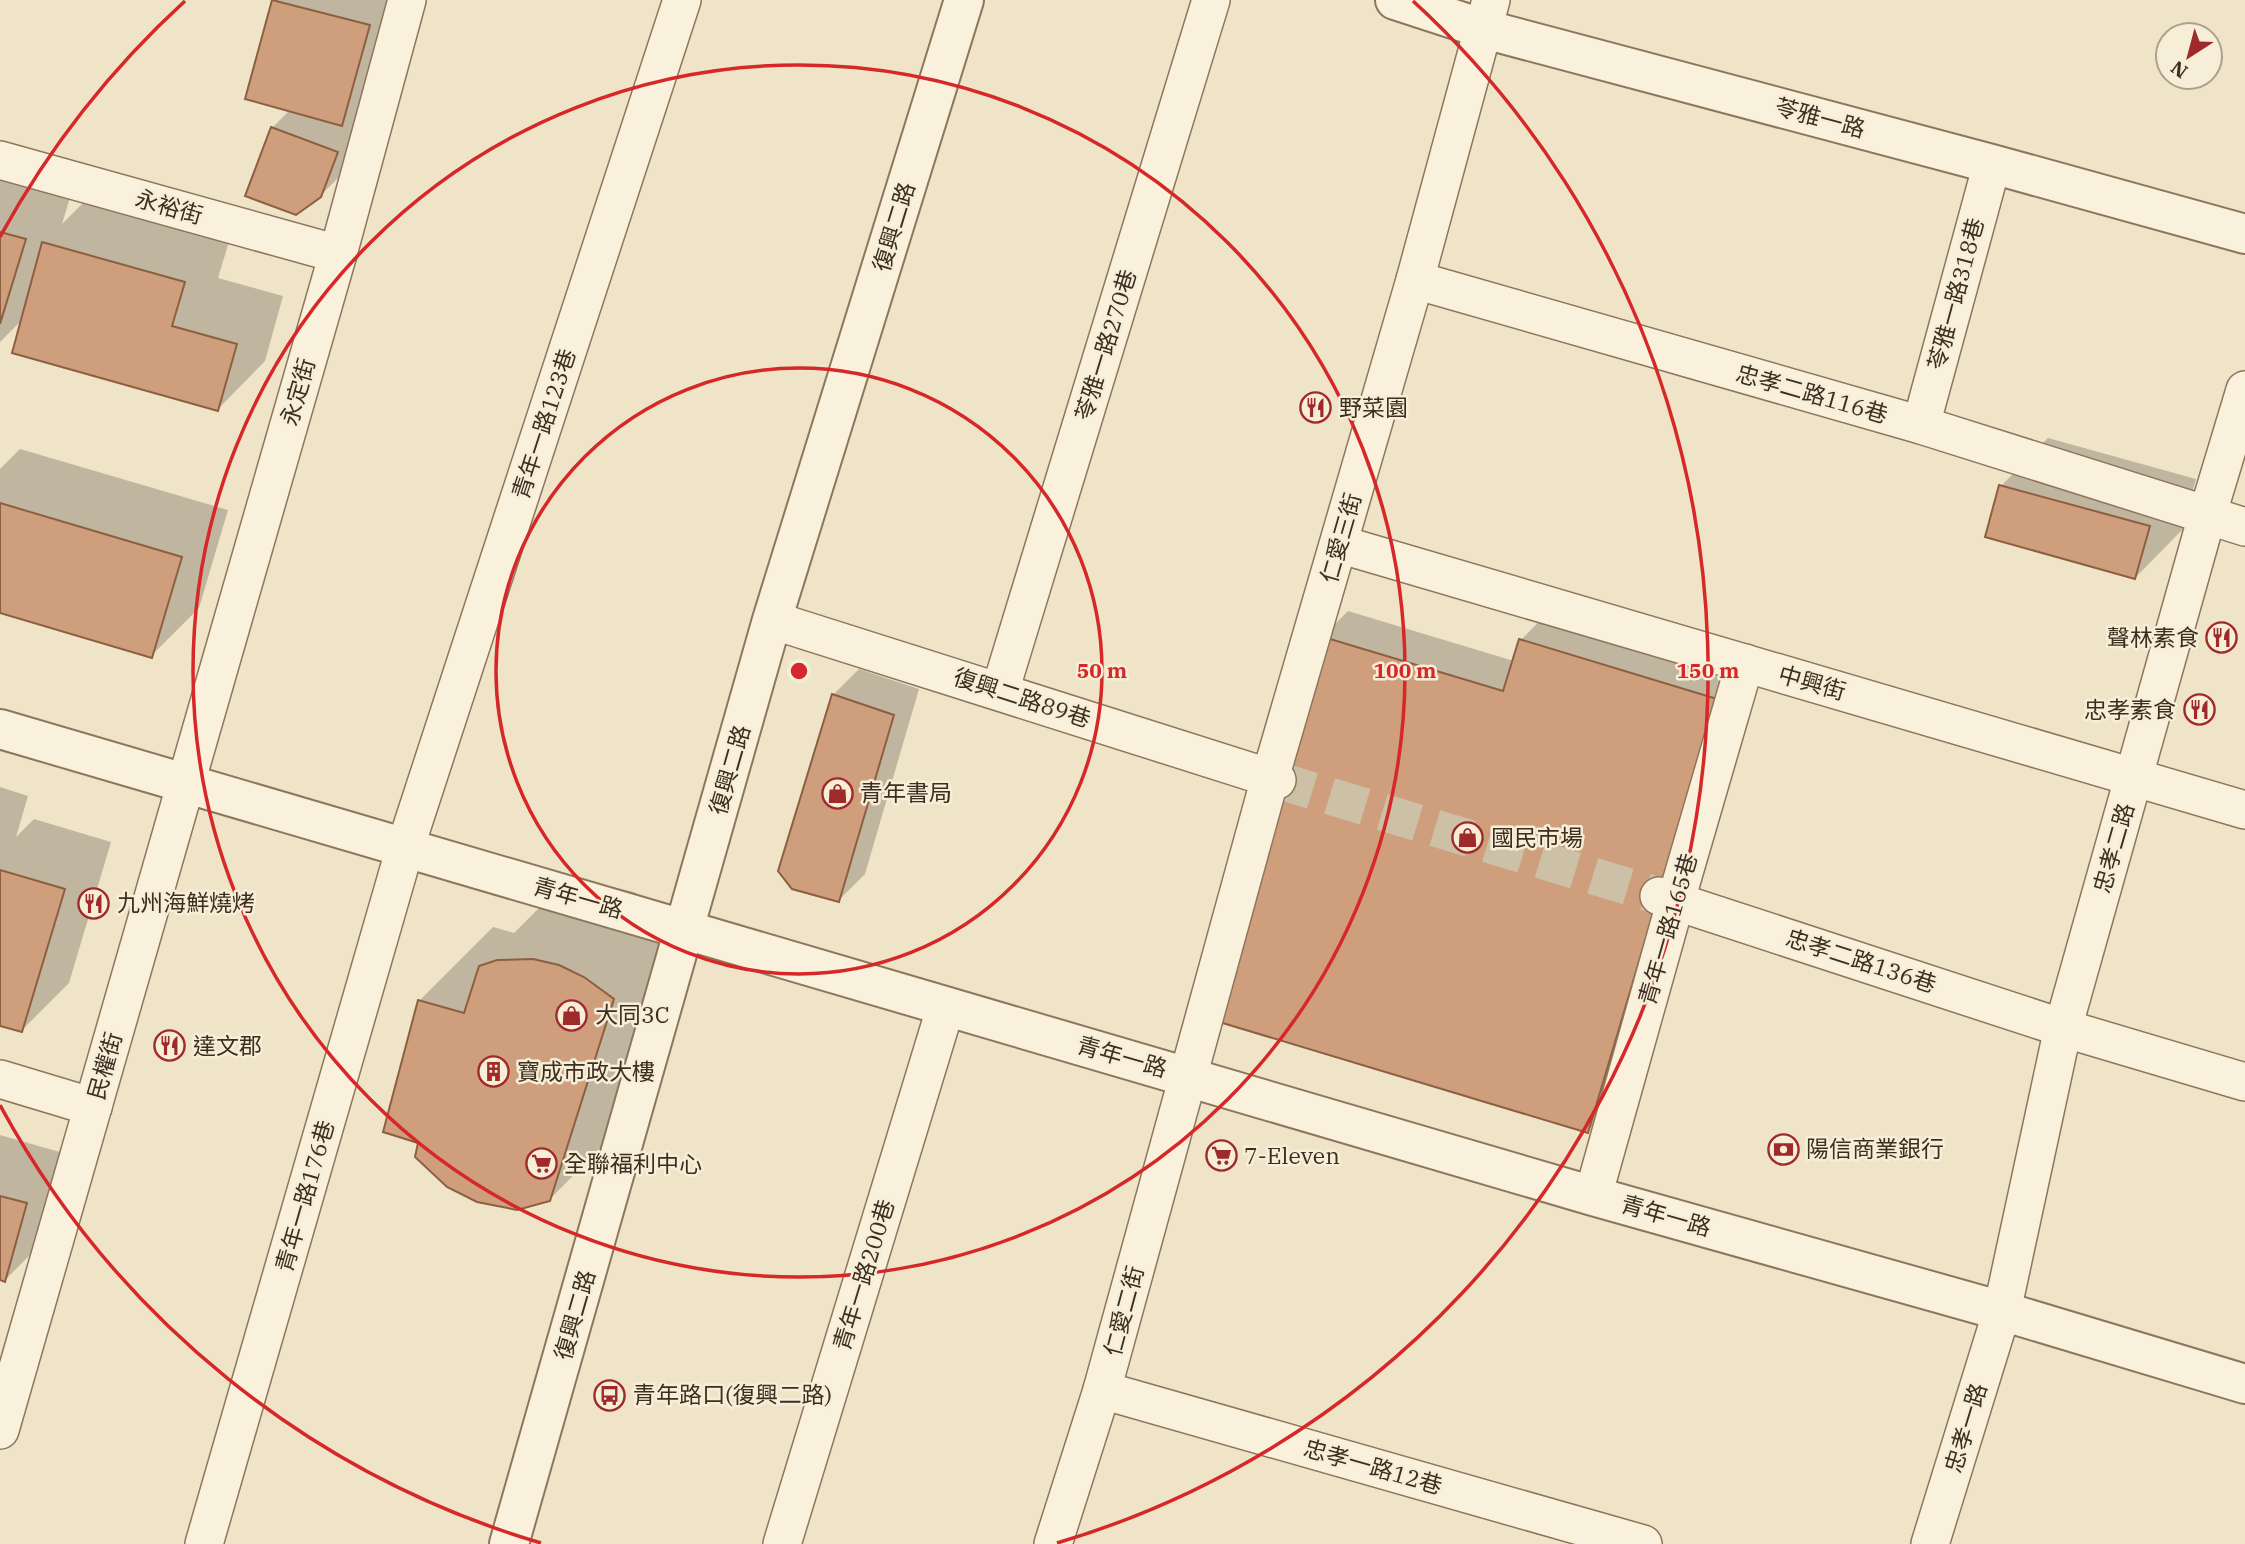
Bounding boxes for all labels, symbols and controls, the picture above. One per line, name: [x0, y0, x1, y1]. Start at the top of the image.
north arrow: [2154, 21, 2224, 91]
text: N: [2166, 56, 2192, 84]
street label: 苓雅一路: [1772, 91, 1869, 143]
street label: 復興二路: [865, 178, 921, 275]
street label: 永裕街: [132, 182, 207, 230]
street label: 苓雅一路318巷: [1920, 214, 1990, 373]
street label: 苓雅一路270巷: [1068, 266, 1142, 424]
street label: 青年一路123巷: [505, 345, 581, 503]
street label: 永定街: [273, 354, 321, 429]
street label: 忠孝二路116巷: [1733, 357, 1892, 429]
restaurant icon: 野菜園: [1299, 391, 1333, 425]
place label: 野菜園: [1339, 392, 1408, 422]
street label: 仁愛三街: [1313, 489, 1367, 586]
restaurant icon: 聲林素食: [2205, 621, 2239, 655]
place label: 聲林素食: [2107, 622, 2199, 652]
text: 50 m: [1077, 656, 1127, 684]
text: 100 m: [1373, 656, 1437, 684]
text: 150 m: [1676, 656, 1740, 684]
street label: 中興街: [1775, 658, 1850, 706]
centre of rings: [787, 659, 811, 683]
street label: 復興二路89巷: [950, 661, 1095, 733]
restaurant icon: 忠孝素食: [2182, 693, 2216, 727]
place label: 忠孝素食: [2084, 694, 2176, 724]
street label: 復興二路: [702, 721, 756, 818]
shop icon: 青年書局: [820, 776, 854, 810]
place label: 青年書局: [860, 777, 952, 807]
street label: 忠孝二路: [2086, 799, 2140, 896]
shop icon: 國民市場: [1451, 821, 1485, 855]
place label: 國民市場: [1491, 822, 1583, 852]
street label: 青年一路165巷: [1631, 849, 1703, 1008]
street label: 青年一路: [530, 870, 627, 924]
restaurant icon: 九州海鮮燒烤: [77, 886, 111, 920]
place label: 九州海鮮燒烤: [117, 887, 255, 917]
street label: 忠孝二路136巷: [1782, 922, 1940, 998]
shop icon: 大同3C: [555, 998, 589, 1032]
place label: 大同3C: [595, 999, 670, 1029]
street label: 民權街: [80, 1028, 128, 1103]
restaurant icon: 達文郡: [153, 1029, 187, 1063]
street label: 青年一路: [1074, 1029, 1171, 1083]
place label: 達文郡: [193, 1030, 262, 1060]
building icon: 寶成市政大樓: [477, 1055, 511, 1089]
place label: 寶成市政大樓: [517, 1056, 655, 1086]
street label: 青年一路176巷: [268, 1116, 340, 1275]
bank icon: 陽信商業銀行: [1766, 1132, 1800, 1166]
place label: 陽信商業銀行: [1806, 1133, 1944, 1163]
supermarket icon: 7-Eleven: [1204, 1139, 1238, 1173]
place label: 7-Eleven: [1244, 1140, 1340, 1170]
supermarket icon: 全聯福利中心: [524, 1147, 558, 1181]
place label: 全聯福利中心: [564, 1148, 702, 1178]
street label: 青年一路: [1618, 1188, 1715, 1242]
street label: 青年一路200巷: [826, 1196, 900, 1354]
street label: 仁愛二街: [1097, 1262, 1149, 1359]
street label: 復興二路: [547, 1266, 601, 1363]
bus stop icon: 青年路口(復興二路): [593, 1378, 627, 1412]
place label: 青年路口(復興二路): [633, 1379, 832, 1409]
street label: 忠孝一路: [1937, 1379, 1993, 1476]
street label: 忠孝一路12巷: [1301, 1432, 1446, 1500]

